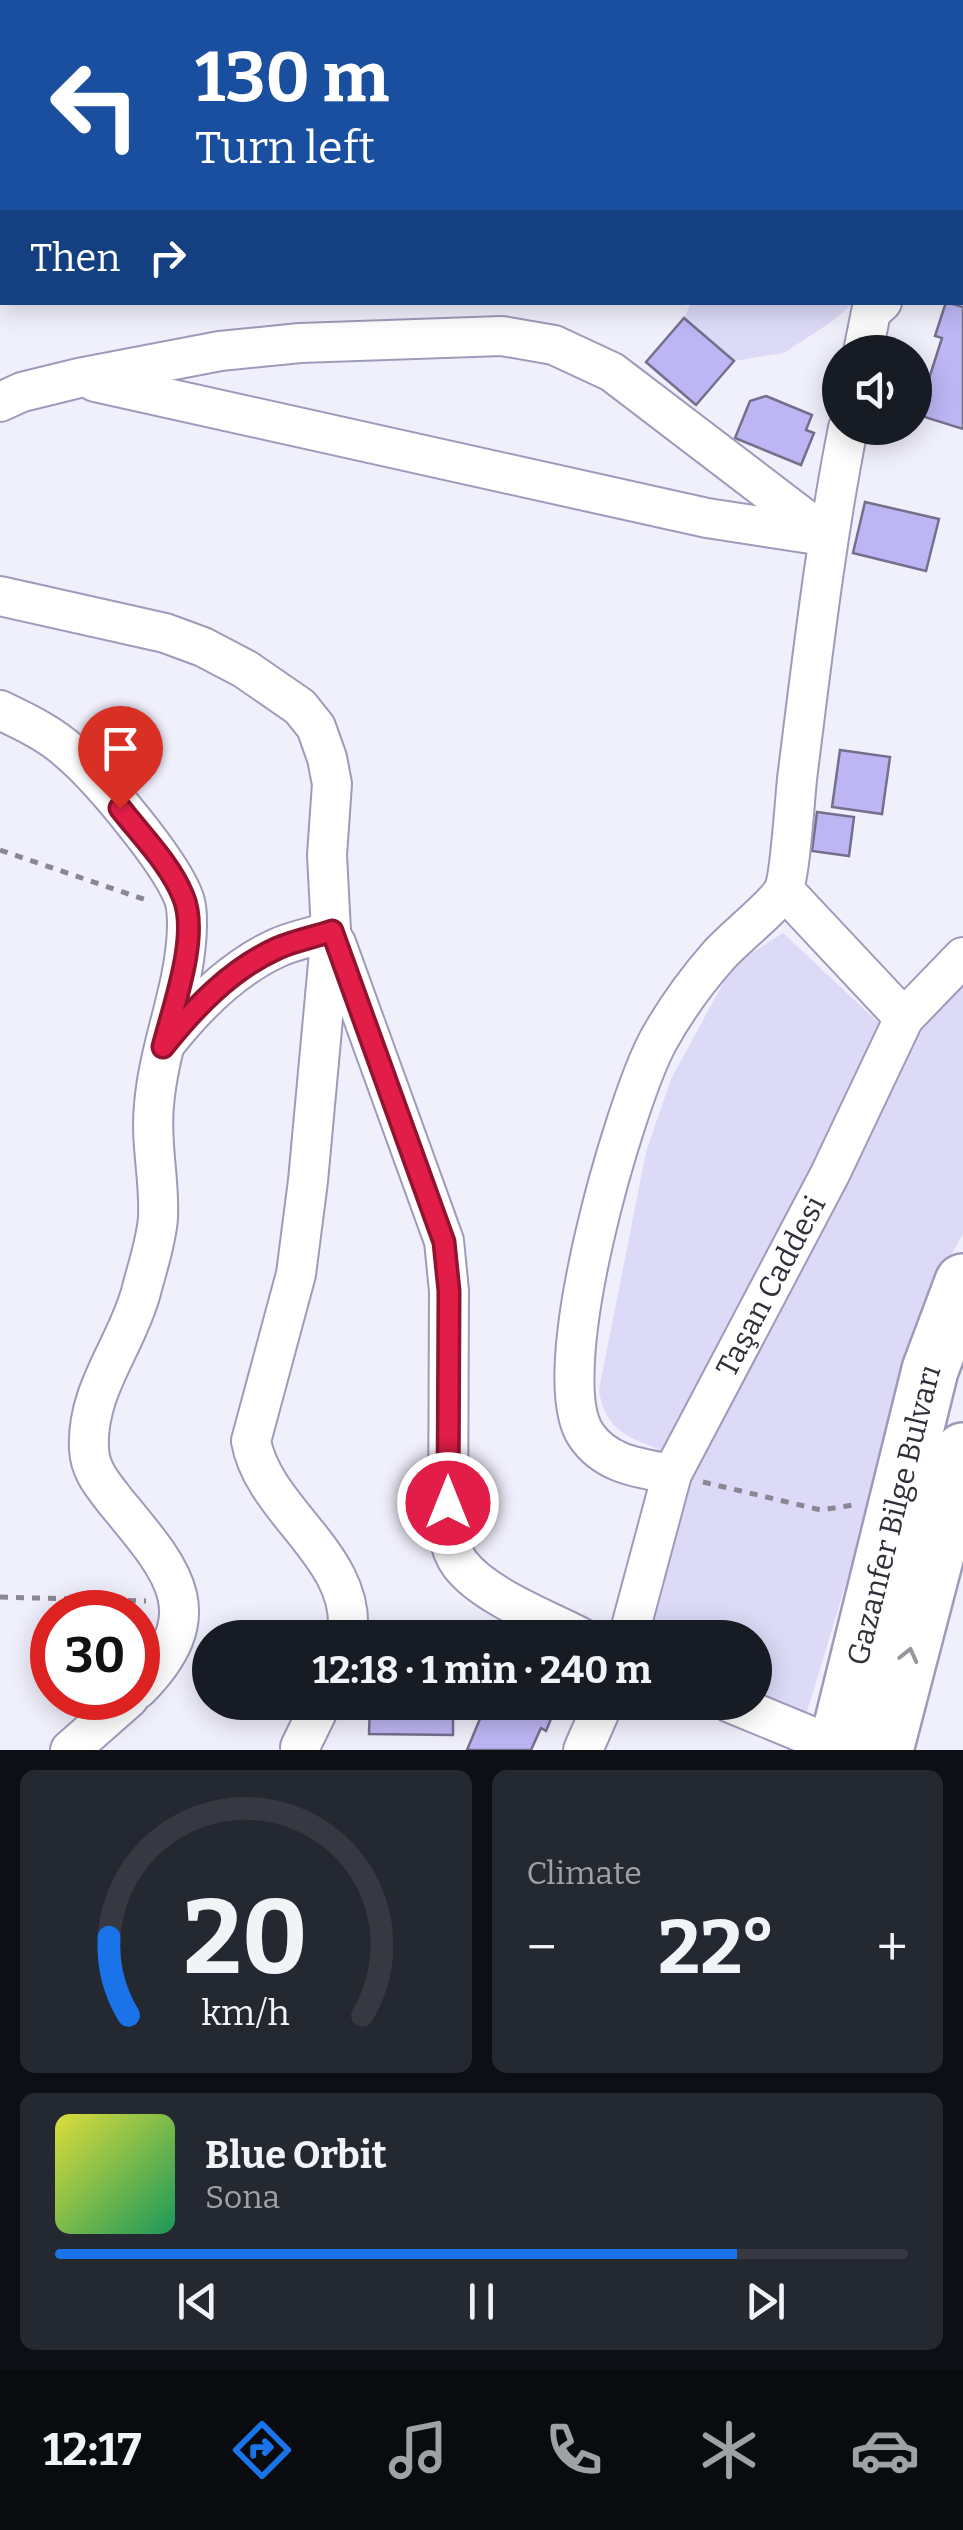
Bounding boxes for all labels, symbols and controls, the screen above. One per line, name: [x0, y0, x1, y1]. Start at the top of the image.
text: 130 m: [195, 36, 389, 120]
icon: left: [30, 40, 160, 170]
text: Turn left: [195, 121, 375, 175]
icon: right: [140, 230, 195, 285]
text: Then: [30, 235, 120, 281]
map controls: [822, 335, 932, 445]
button: sound: [822, 335, 932, 445]
pin: [78, 706, 163, 809]
icon: arrive: [93, 721, 148, 776]
street label: Taşan Caddesi: [709, 1190, 833, 1383]
street label: Gazanfer Bilge Bulvarı: [840, 1359, 948, 1669]
position arrow: [396, 1451, 500, 1555]
speed limit sign: 30: [30, 1590, 160, 1720]
text: 12:18 · 1 min · 240 m: [313, 1647, 651, 1693]
one-way arrow: [897, 1647, 918, 1664]
text: Climate: [527, 1854, 642, 1892]
text: 20: [183, 1876, 308, 2001]
text: 22°: [658, 1903, 775, 1993]
text: −: [527, 1915, 557, 1981]
text: +: [877, 1915, 908, 1981]
text: km/h: [202, 1992, 290, 2034]
text: Blue Orbit: [205, 2132, 387, 2178]
text: Sona: [205, 2178, 280, 2216]
icon: previous: [170, 2274, 225, 2329]
icon: pause: [454, 2274, 509, 2329]
icon: next: [738, 2274, 793, 2329]
icon: directions: [227, 2415, 297, 2485]
icon: music: [383, 2415, 453, 2485]
icon: phone: [539, 2415, 609, 2485]
icon: climate: [694, 2415, 764, 2485]
icon: car: [850, 2415, 920, 2485]
text: 12:17: [43, 2423, 141, 2477]

